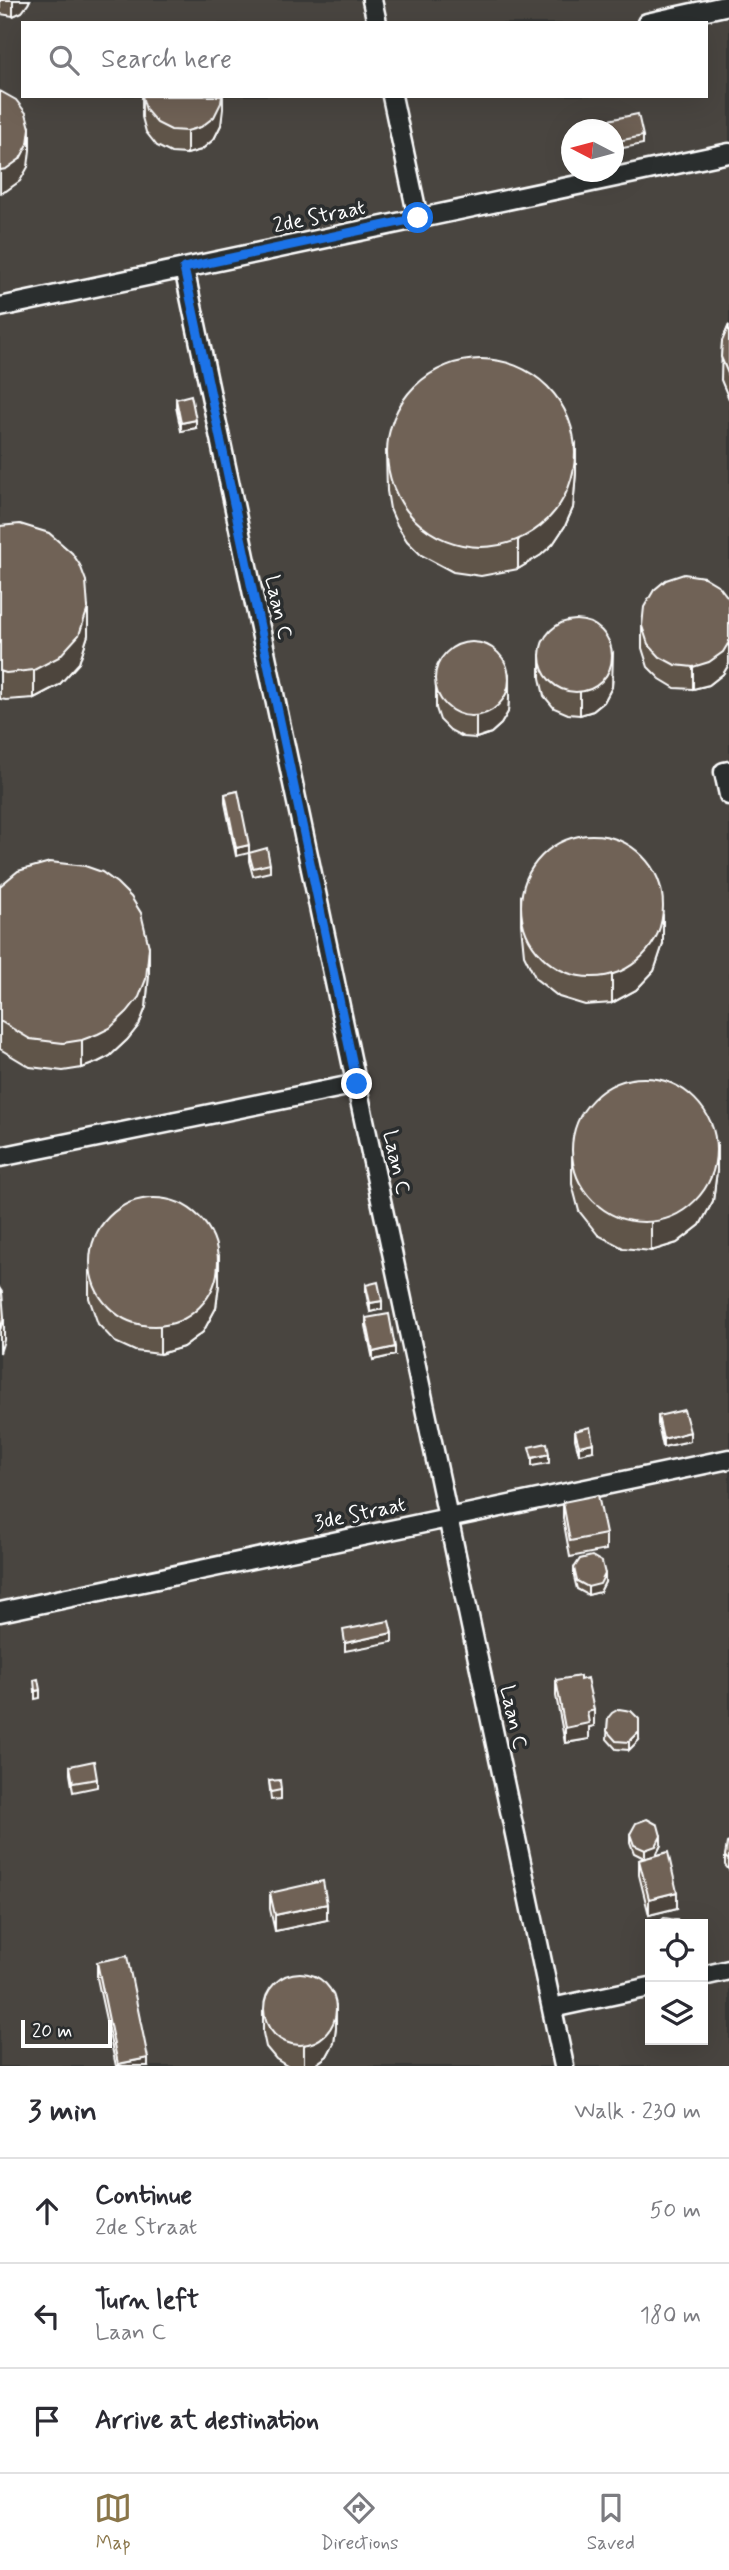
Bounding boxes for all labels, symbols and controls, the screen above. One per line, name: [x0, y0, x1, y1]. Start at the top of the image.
search box: [21, 21, 708, 98]
icon: search: [45, 41, 83, 79]
text: Search here: [101, 43, 232, 77]
north arrow: [561, 119, 624, 182]
street label: 2de Straat: [271, 194, 368, 240]
route start: [402, 202, 433, 233]
street label: Laan C: [258, 573, 299, 642]
route end: [341, 1068, 372, 1099]
street label: Laan C: [376, 1128, 417, 1197]
street label: 3de Straat: [312, 1491, 409, 1537]
street label: Laan C: [493, 1683, 534, 1752]
map controls: [645, 1919, 708, 2045]
button: locate: [645, 1919, 708, 1982]
button: layers: [645, 1982, 708, 2045]
scale bar: [21, 2017, 112, 2049]
text: 20 m: [32, 2019, 72, 2044]
text: 3 min: [28, 2092, 97, 2131]
text: Walk · 230 m: [574, 2097, 701, 2127]
text: Continue: [95, 2179, 192, 2213]
icon: ahead: [28, 2192, 66, 2230]
text: 50 m: [650, 2196, 701, 2226]
text: 2de Straat: [95, 2213, 197, 2243]
text: Turn left: [95, 2284, 199, 2318]
icon: left: [28, 2297, 66, 2335]
text: 180 m: [640, 2301, 701, 2331]
text: Laan C: [95, 2318, 166, 2348]
icon: arrive: [28, 2402, 66, 2440]
text: Arrive at destination: [95, 2404, 319, 2438]
tab: Map: [94, 2489, 132, 2556]
tab: Directions: [320, 2489, 399, 2556]
tab: Saved: [587, 2489, 635, 2556]

